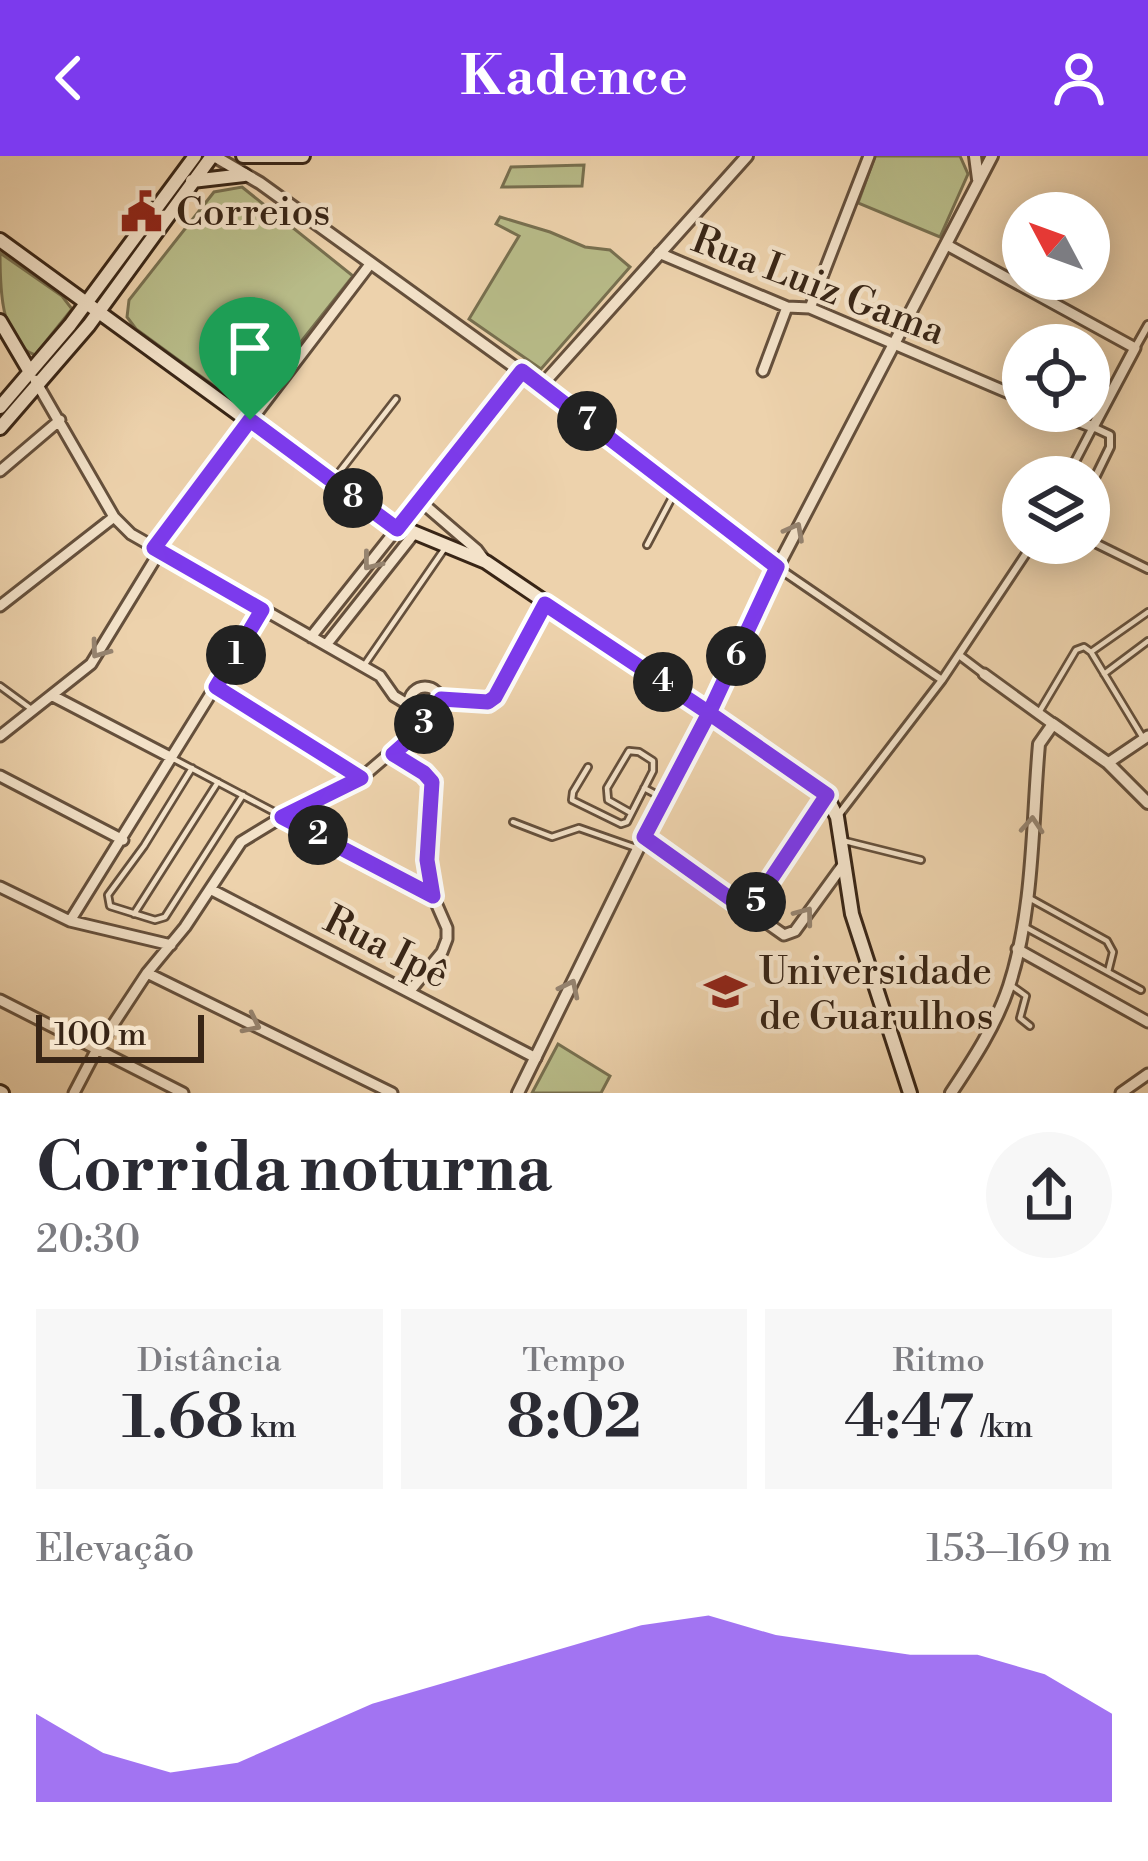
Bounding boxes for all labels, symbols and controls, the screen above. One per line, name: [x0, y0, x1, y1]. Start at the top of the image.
text: Kadence: [460, 44, 688, 112]
icon: back: [36, 45, 102, 111]
icon: person: [1046, 45, 1112, 111]
public building icon: Correios: [119, 188, 165, 234]
place label: Correios: [176, 189, 330, 238]
north arrow: [1002, 192, 1110, 300]
map controls: [1002, 192, 1110, 564]
street label: Rua Luiz Gama: [685, 216, 952, 357]
pin: [199, 297, 301, 420]
icon: arrive: [217, 315, 283, 381]
button: locate: [1002, 324, 1110, 432]
pin: 7: [557, 391, 617, 451]
text: 7: [577, 400, 597, 441]
button: layers: [1002, 456, 1110, 564]
pin: 8: [323, 468, 383, 528]
text: 8: [342, 477, 364, 518]
one-way arrow: [781, 522, 804, 544]
one-way arrow: [364, 548, 385, 570]
pin: 1: [206, 625, 266, 685]
pin: 6: [706, 626, 766, 686]
text: 1: [228, 634, 244, 675]
text: 6: [726, 635, 746, 676]
one-way arrow: [91, 637, 113, 659]
pin: 4: [633, 652, 693, 712]
text: 4: [652, 661, 674, 702]
pin: 3: [394, 694, 454, 754]
text: 3: [414, 703, 434, 744]
pin: 2: [288, 805, 348, 865]
text: 2: [308, 814, 328, 855]
one-way arrow: [1019, 815, 1045, 834]
pin: 5: [726, 872, 786, 932]
text: 5: [746, 881, 766, 922]
street label: Rua Ipê: [315, 896, 457, 1000]
one-way arrow: [791, 907, 812, 929]
place label: Universidade de Guarulhos: [759, 948, 994, 1042]
school or university icon: Universidade de Guarulhos: [702, 969, 748, 1015]
one-way arrow: [556, 979, 579, 1000]
scale bar: [36, 1009, 204, 1062]
one-way arrow: [240, 1010, 261, 1034]
text: 100 m: [54, 1015, 147, 1056]
text: Corrida noturna: [36, 1129, 552, 1212]
button: share: [986, 1132, 1112, 1258]
text: 20:30: [36, 1216, 140, 1265]
text: Distância: [137, 1341, 281, 1382]
text: Tempo: [522, 1341, 626, 1382]
text: Ritmo: [892, 1341, 985, 1382]
text: 1.68: [122, 1382, 244, 1457]
text: 8:02: [506, 1382, 642, 1457]
text: 4:47: [844, 1382, 974, 1457]
text: km: [244, 1407, 297, 1448]
text: /km: [974, 1407, 1033, 1448]
text: Elevação: [36, 1525, 194, 1574]
text: 153–169 m: [926, 1525, 1112, 1574]

